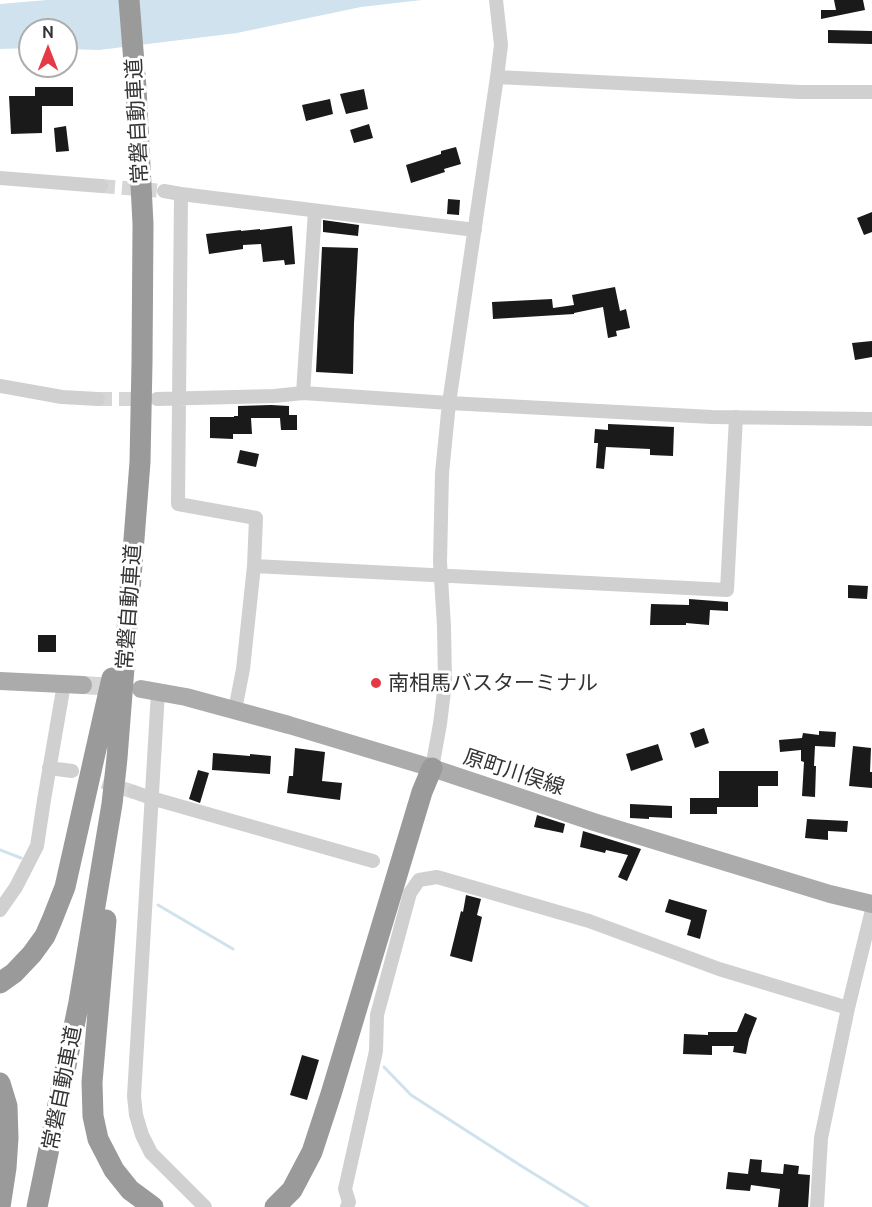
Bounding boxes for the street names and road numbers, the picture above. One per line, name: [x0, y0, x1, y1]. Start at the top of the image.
street label: 常磐自動車道: [121, 57, 153, 185]
street label: 常磐自動車道: [112, 543, 146, 671]
street label: 原町川俣線: [460, 744, 568, 800]
street label: 常磐自動車道: [38, 1024, 86, 1152]

